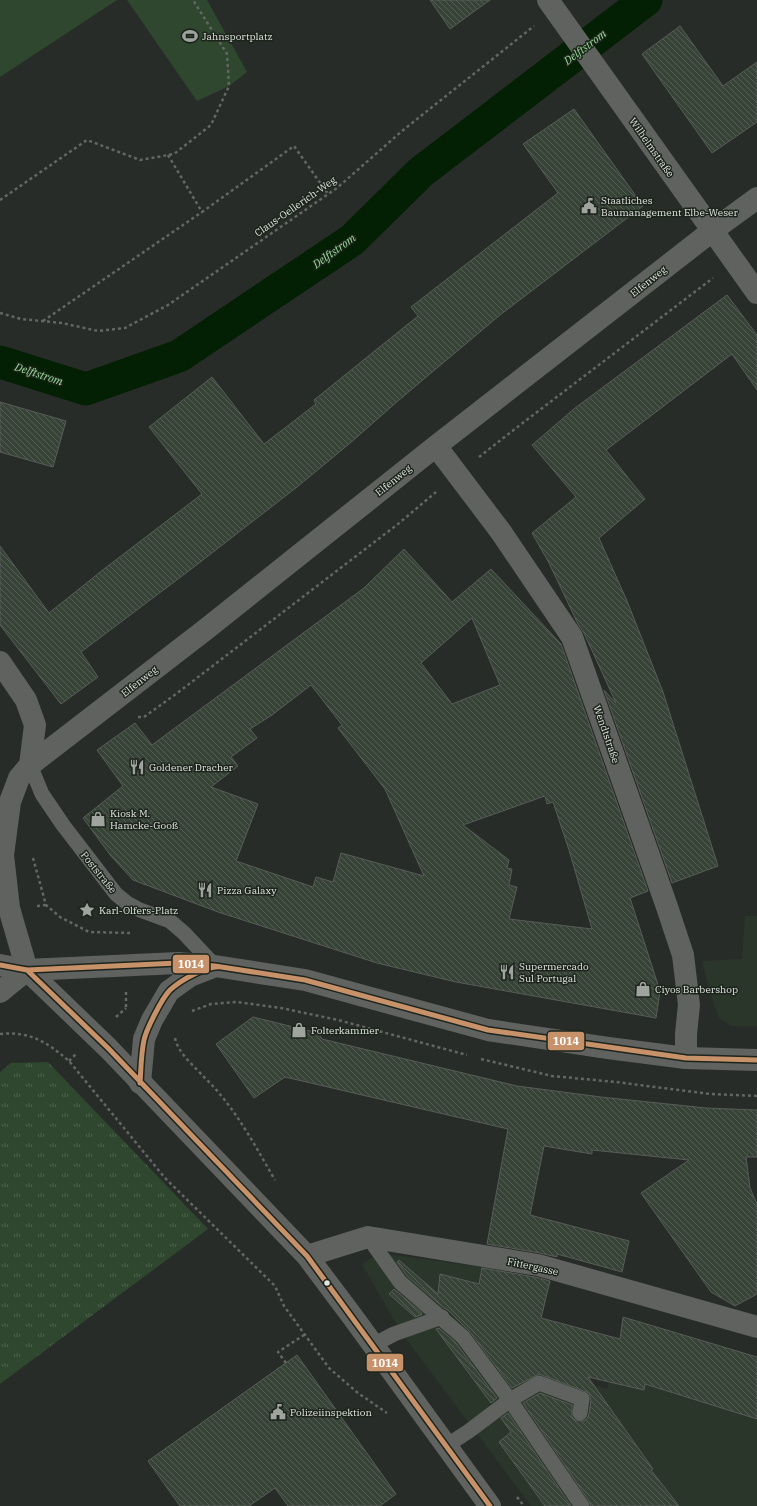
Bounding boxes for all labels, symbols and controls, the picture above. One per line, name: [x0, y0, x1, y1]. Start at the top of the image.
water label: Delftstrom: [560, 26, 610, 68]
sports icon: Jahnsportplatz: [181, 27, 199, 45]
place label: Jahnsportplatz: [202, 30, 273, 43]
street label: Wilhelmstraße: [626, 115, 677, 180]
street label: Claus-Oellerich-Weg: [252, 173, 339, 239]
place label: Staatliches Baumanagement Elbe-Weser: [601, 194, 738, 219]
public building icon: Staatliches Baumanagement Elbe-Weser: [580, 197, 598, 215]
water label: Delftstrom: [309, 230, 359, 272]
street label: Elfenweg: [627, 263, 670, 300]
water label: Delftstrom: [12, 359, 66, 389]
street label: Elfenweg: [373, 461, 415, 499]
street label: Elfenweg: [118, 663, 161, 700]
street label: Wendtstraße: [591, 703, 623, 765]
restaurant icon: Goldener Dracher: [128, 758, 146, 776]
place label: Goldener Dracher: [149, 761, 233, 774]
place label: Kiosk M. Hamcke-Gooß: [110, 807, 179, 832]
shop icon: Kiosk M. Hamcke-Gooß: [89, 810, 107, 828]
street label: Poststraße: [78, 849, 119, 896]
restaurant icon: Pizza Galaxy: [196, 881, 214, 899]
place label: Pizza Galaxy: [217, 884, 277, 897]
place icon: Karl-Olfers-Platz: [78, 901, 96, 919]
place label: Karl-Olfers-Platz: [99, 904, 178, 917]
line badge: 1014: [172, 954, 210, 974]
text: 1014: [178, 957, 205, 971]
place label: Supermercado Sul Portugal: [519, 960, 589, 985]
restaurant icon: Supermercado Sul Portugal: [498, 963, 516, 981]
shop icon: Ciyos Barbershop: [634, 980, 652, 998]
place label: Ciyos Barbershop: [655, 983, 738, 996]
shop icon: Folterkammer: [290, 1021, 308, 1039]
place label: Folterkammer: [311, 1024, 380, 1037]
line badge: 1014: [547, 1031, 585, 1051]
text: 1014: [553, 1034, 580, 1048]
street label: Fittergasse: [506, 1255, 560, 1278]
unlabelled marker: [322, 1278, 332, 1288]
line badge: 1014: [366, 1353, 404, 1372]
text: 1014: [372, 1356, 399, 1370]
public building icon: Polizeiinspektion: [269, 1403, 287, 1421]
place label: Polizeiinspektion: [290, 1406, 372, 1419]

